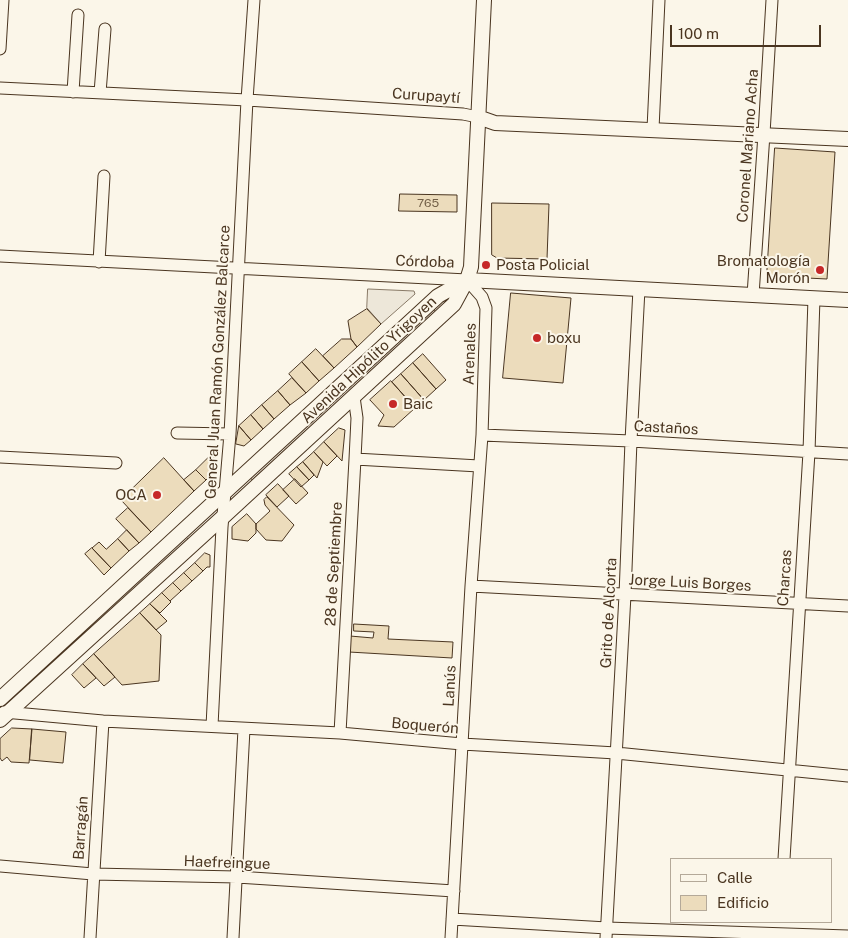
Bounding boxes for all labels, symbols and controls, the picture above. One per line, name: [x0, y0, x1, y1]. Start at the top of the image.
scale bar: [673, 15, 824, 47]
text: 100 m: [678, 25, 719, 42]
street label: Coronel Mariano Acha: [734, 69, 762, 223]
street label: Curupaytí: [391, 85, 461, 107]
house number: 765: [417, 196, 439, 210]
street label: General Juan Ramón González Balcarce: [202, 225, 234, 499]
street label: Córdoba: [395, 252, 455, 272]
place label: Bromatología Morón: [717, 252, 810, 287]
place label: Posta Policial: [496, 256, 590, 274]
marker: Posta Policial: [480, 259, 492, 271]
marker: Bromatología Morón: [814, 264, 826, 276]
street label: Avenida Hipólito Yrigoyen: [298, 293, 440, 427]
street label: Arenales: [460, 323, 480, 385]
place label: boxu: [547, 329, 581, 347]
marker: boxu: [531, 332, 543, 344]
place label: Baic: [403, 395, 433, 413]
marker: Baic: [387, 398, 399, 410]
street label: Castaños: [633, 417, 699, 439]
place label: OCA: [115, 486, 147, 504]
marker: OCA: [151, 489, 163, 501]
street label: 28 de Septiembre: [322, 501, 346, 627]
street label: Charcas: [774, 549, 796, 607]
street label: Grito de Alcorta: [597, 557, 621, 669]
street label: Jorge Luis Borges: [628, 571, 752, 595]
street label: Lanús: [440, 665, 460, 707]
street label: Boquerón: [391, 714, 459, 738]
street label: Barragán: [70, 795, 92, 861]
street label: Haefreingue: [183, 852, 271, 874]
legend: [670, 858, 833, 923]
text: Calle: [717, 869, 753, 886]
text: Edificio: [717, 894, 769, 911]

